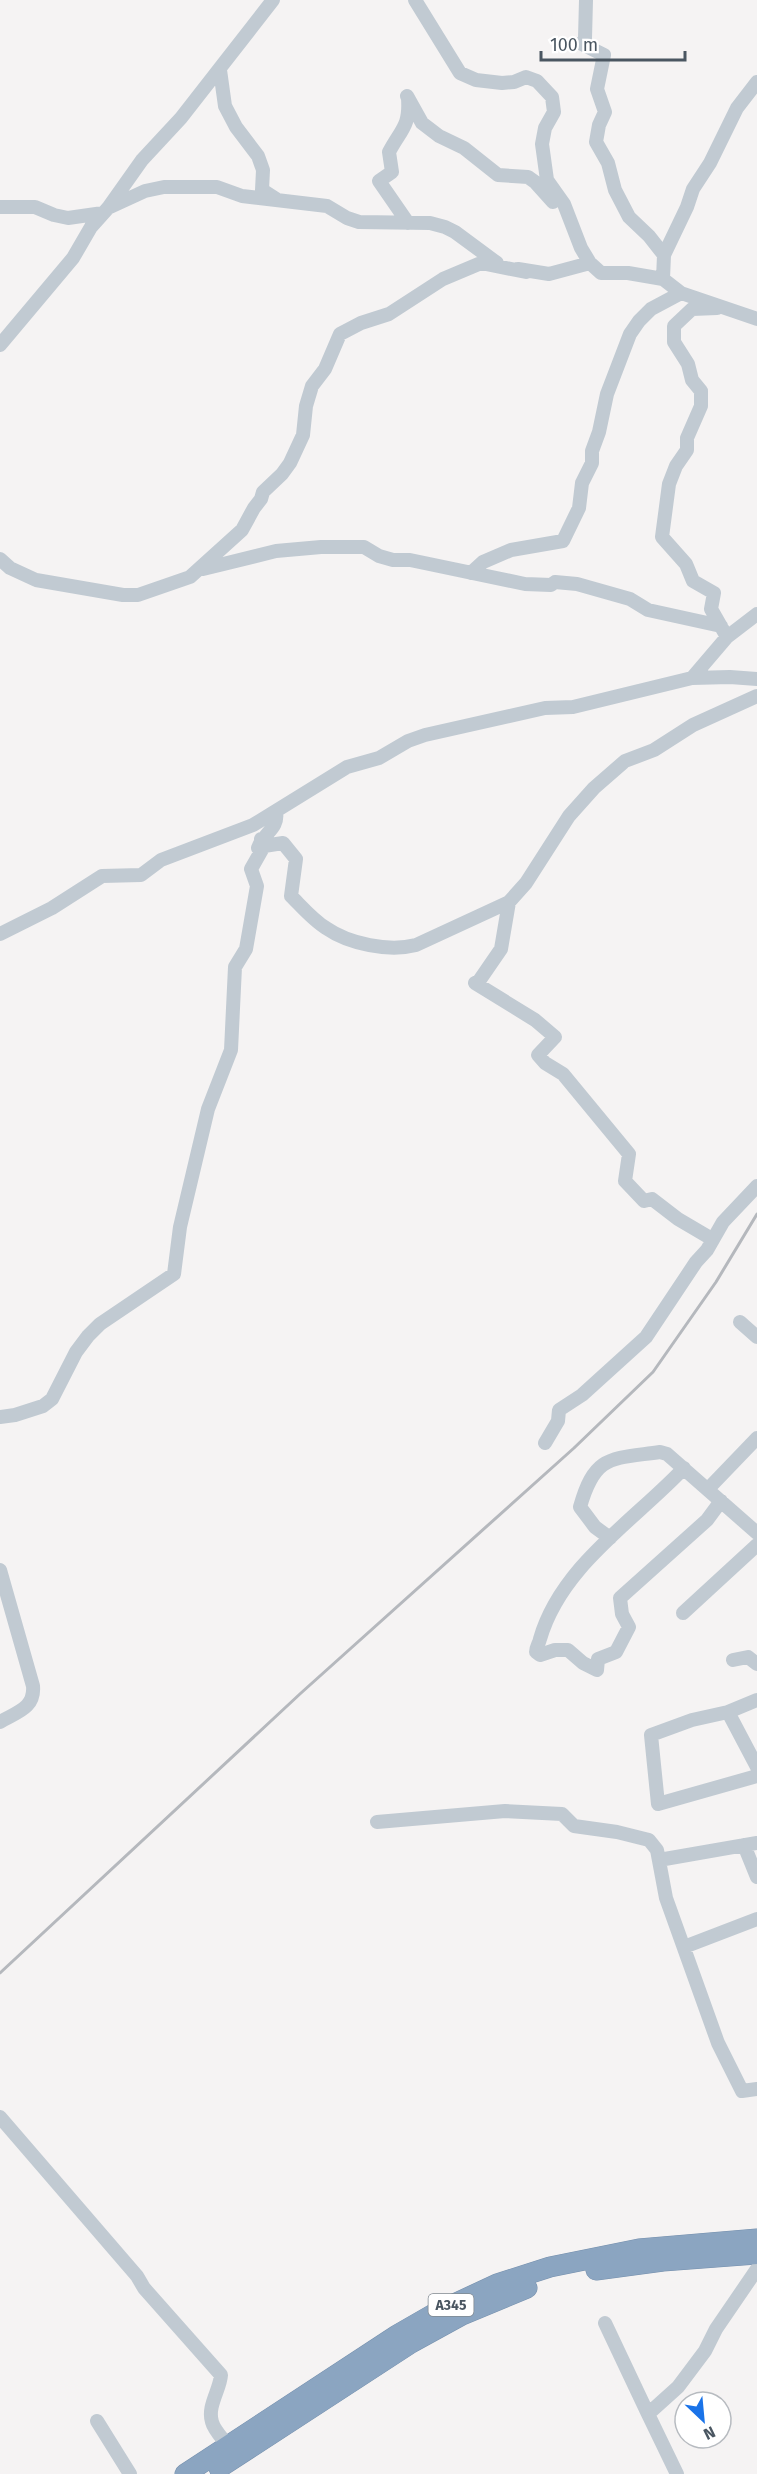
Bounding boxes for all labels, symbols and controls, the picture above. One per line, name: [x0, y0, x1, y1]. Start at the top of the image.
scale bar: [541, 24, 685, 62]
text: 100 m: [550, 34, 598, 56]
road number: A345: [428, 2294, 474, 2316]
north arrow: [673, 2390, 733, 2450]
text: N: [700, 2422, 718, 2444]

